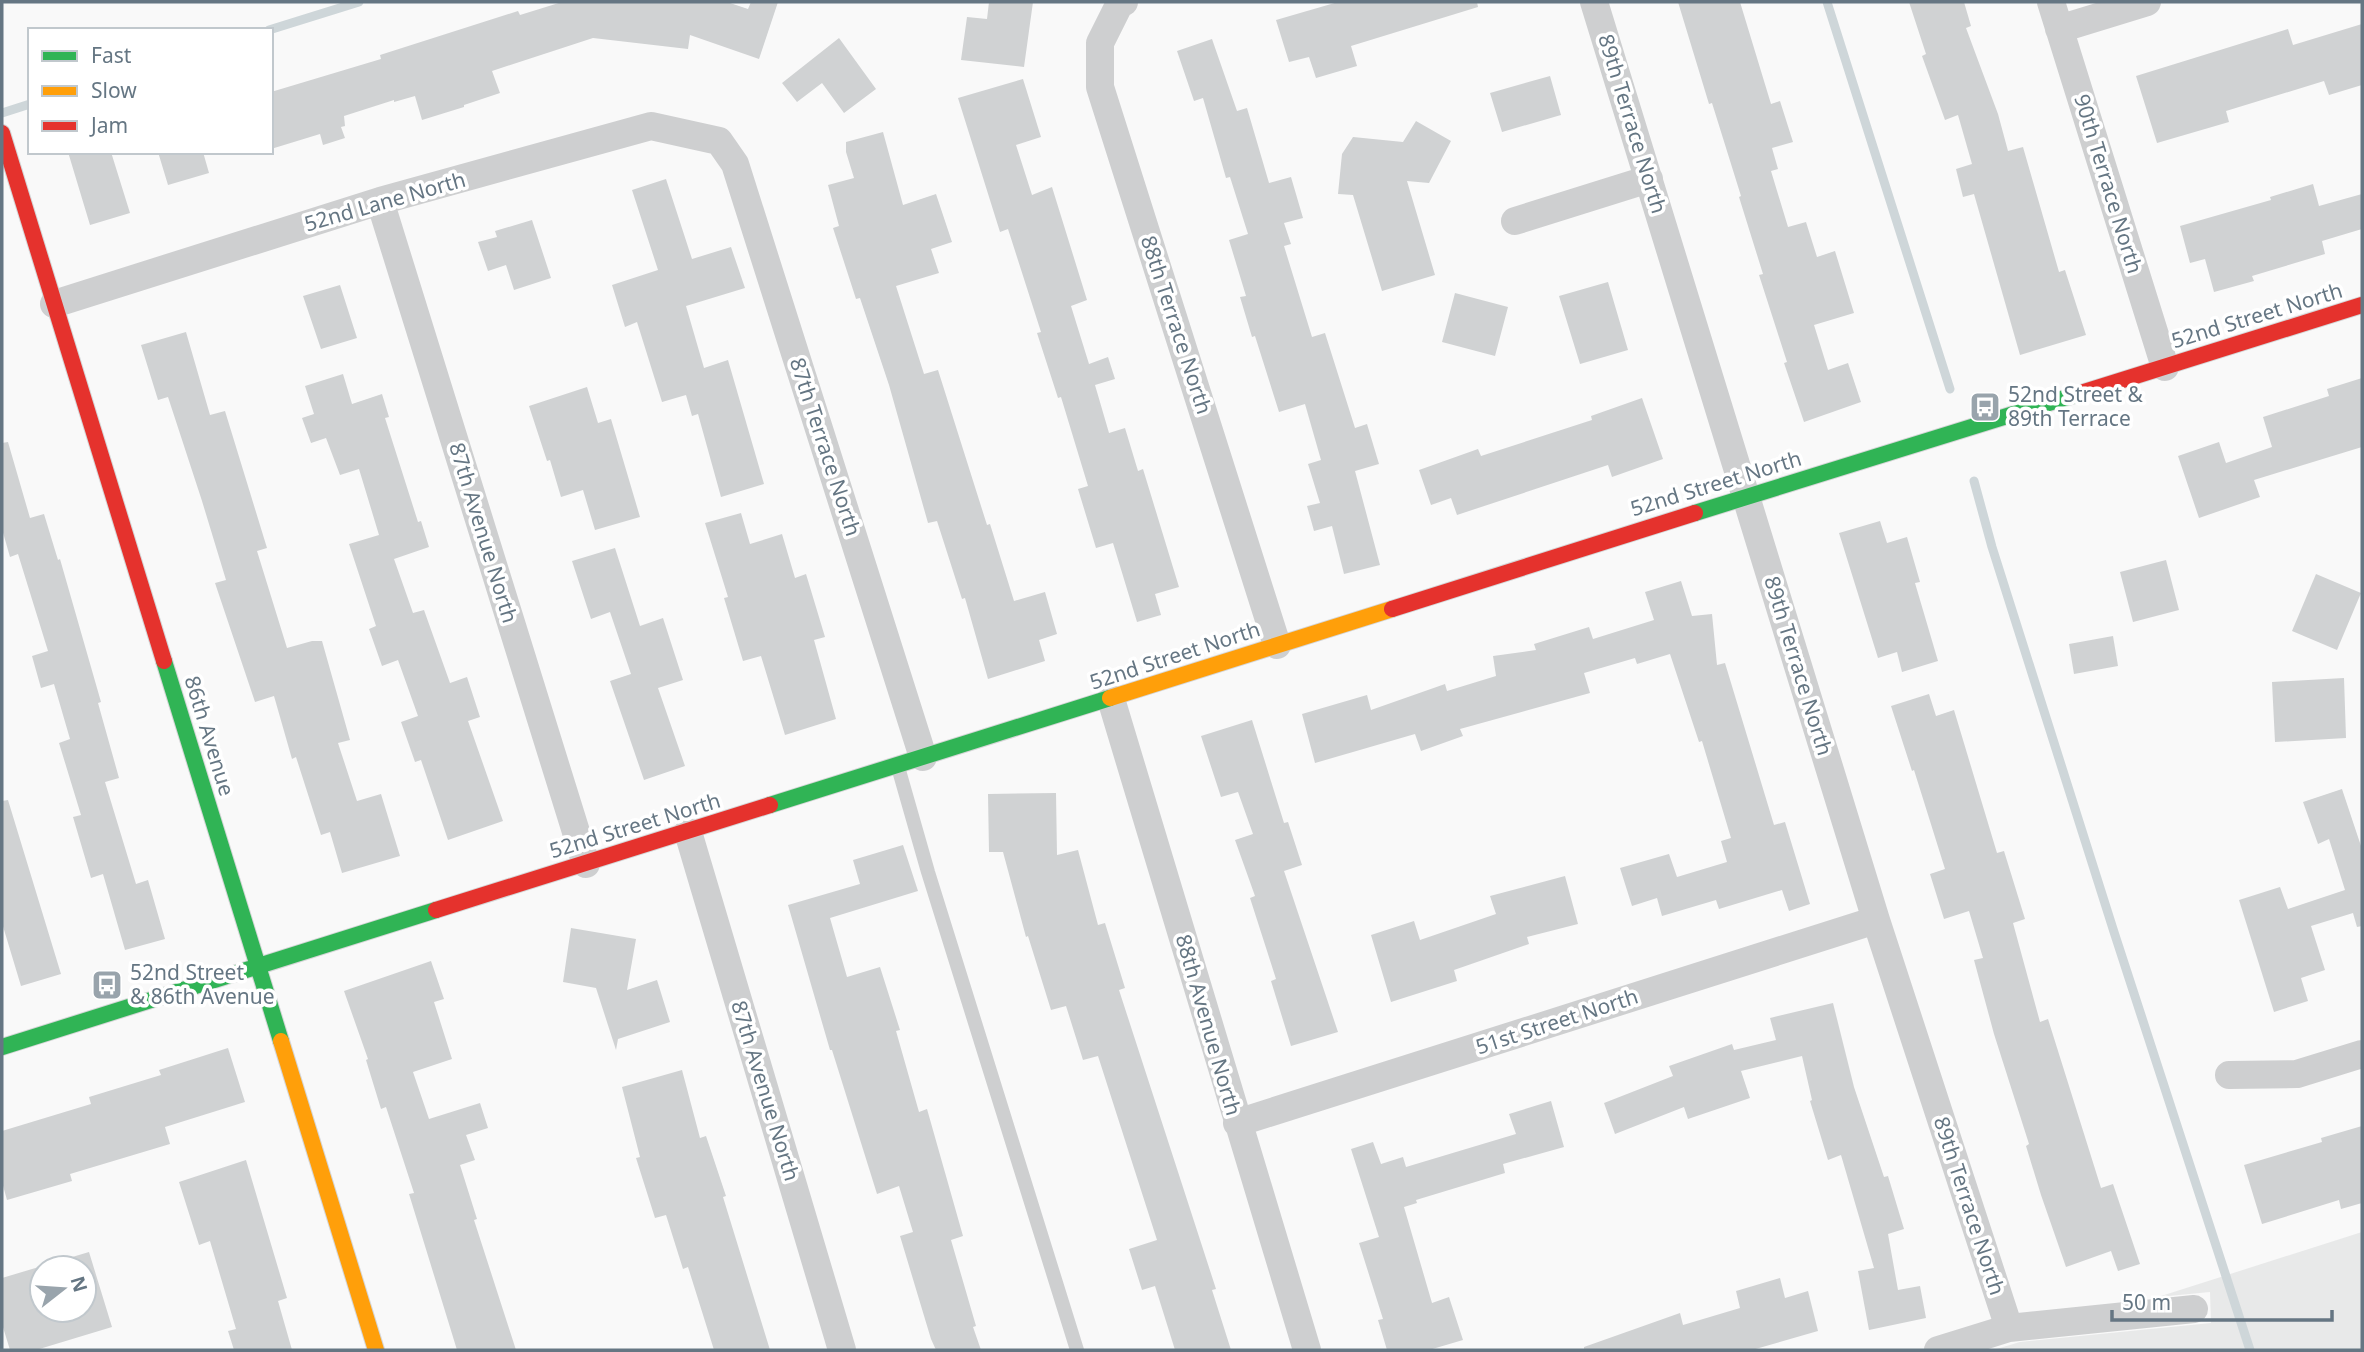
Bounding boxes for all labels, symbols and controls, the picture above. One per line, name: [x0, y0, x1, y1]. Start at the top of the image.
legend: [28, 28, 273, 154]
street label: 89th Terrace North: [1592, 31, 1674, 217]
text: Fast: [91, 41, 132, 69]
text: Slow: [91, 76, 137, 104]
street label: 90th Terrace North: [2068, 91, 2150, 277]
text: Jam: [89, 111, 128, 139]
street label: 52nd Lane North: [301, 165, 469, 237]
street label: 88th Terrace North: [1135, 232, 1219, 418]
street label: 52nd Street North: [2168, 276, 2346, 354]
street label: 87th Terrace North: [784, 354, 868, 540]
place label: 52nd Street & 89th Terrace: [2008, 380, 2143, 432]
bus stop icon: 52nd Street & 89th Terrace: [1968, 390, 2002, 424]
street label: 87th Avenue North: [443, 439, 525, 626]
street label: 52nd Street North: [1627, 444, 1805, 522]
street label: 89th Terrace North: [1758, 573, 1840, 759]
street label: 52nd Street North: [1086, 614, 1263, 696]
street label: 86th Avenue: [178, 672, 241, 799]
street label: 52nd Street North: [546, 786, 724, 864]
street label: 88th Avenue North: [1170, 931, 1248, 1119]
place label: 52nd Street & 86th Avenue: [130, 958, 275, 1010]
bus stop icon: 52nd Street & 86th Avenue: [90, 968, 124, 1002]
street label: 51st Street North: [1472, 982, 1641, 1060]
street label: 87th Avenue North: [725, 997, 807, 1184]
street label: 89th Terrace North: [1928, 1113, 2012, 1299]
north arrow: [28, 1254, 98, 1324]
text: N: [65, 1273, 94, 1295]
scale bar: [2112, 1278, 2332, 1322]
text: 50 m: [2122, 1288, 2171, 1316]

